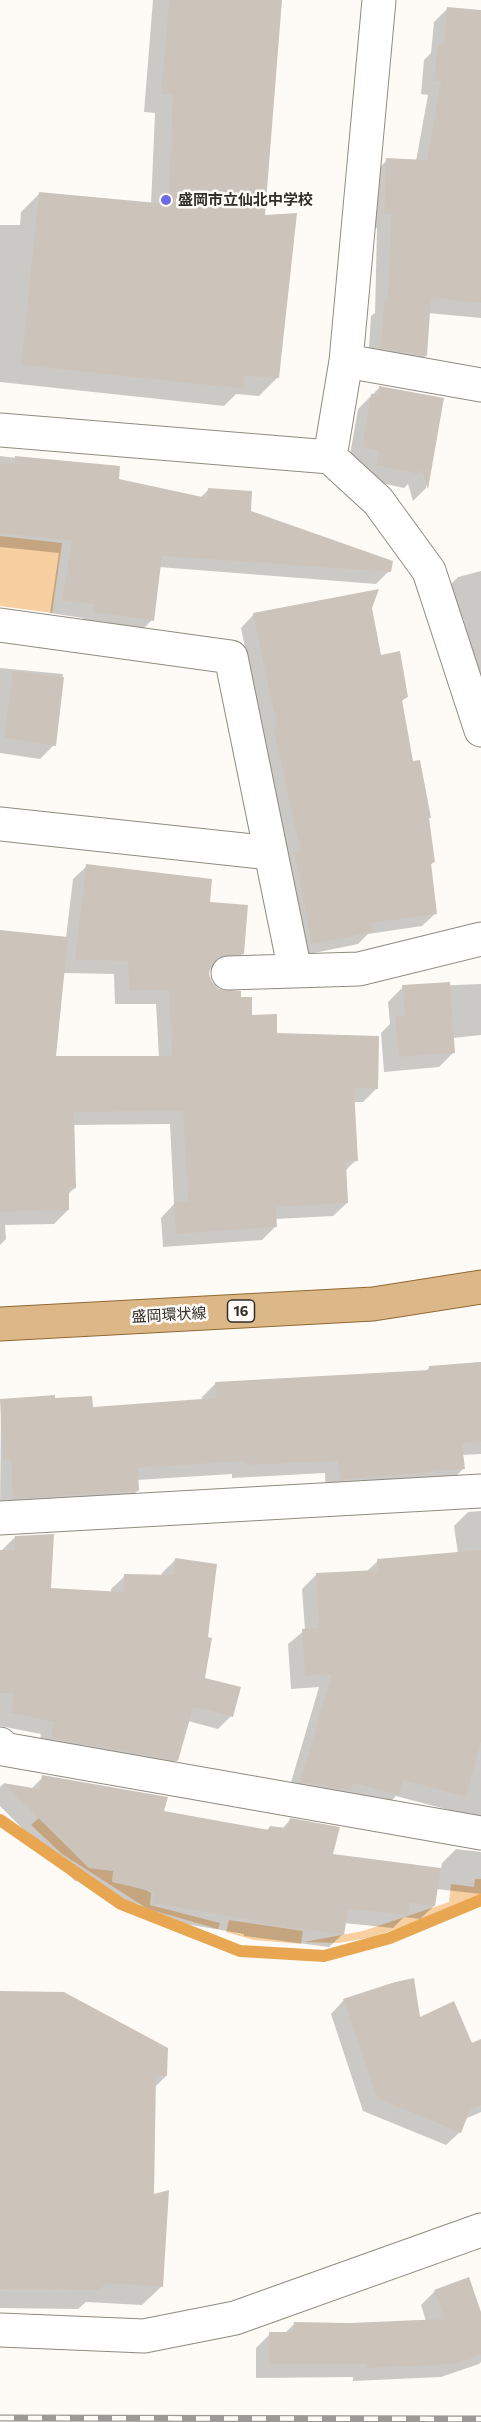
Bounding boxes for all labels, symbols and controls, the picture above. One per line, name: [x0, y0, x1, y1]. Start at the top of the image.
place label: 盛岡市立仙北中学校: [178, 191, 313, 209]
marker: 盛岡市立仙北中学校: [159, 193, 173, 207]
road number: 16: [228, 1300, 254, 1322]
street label: 盛岡環状線: [131, 1304, 207, 1326]

